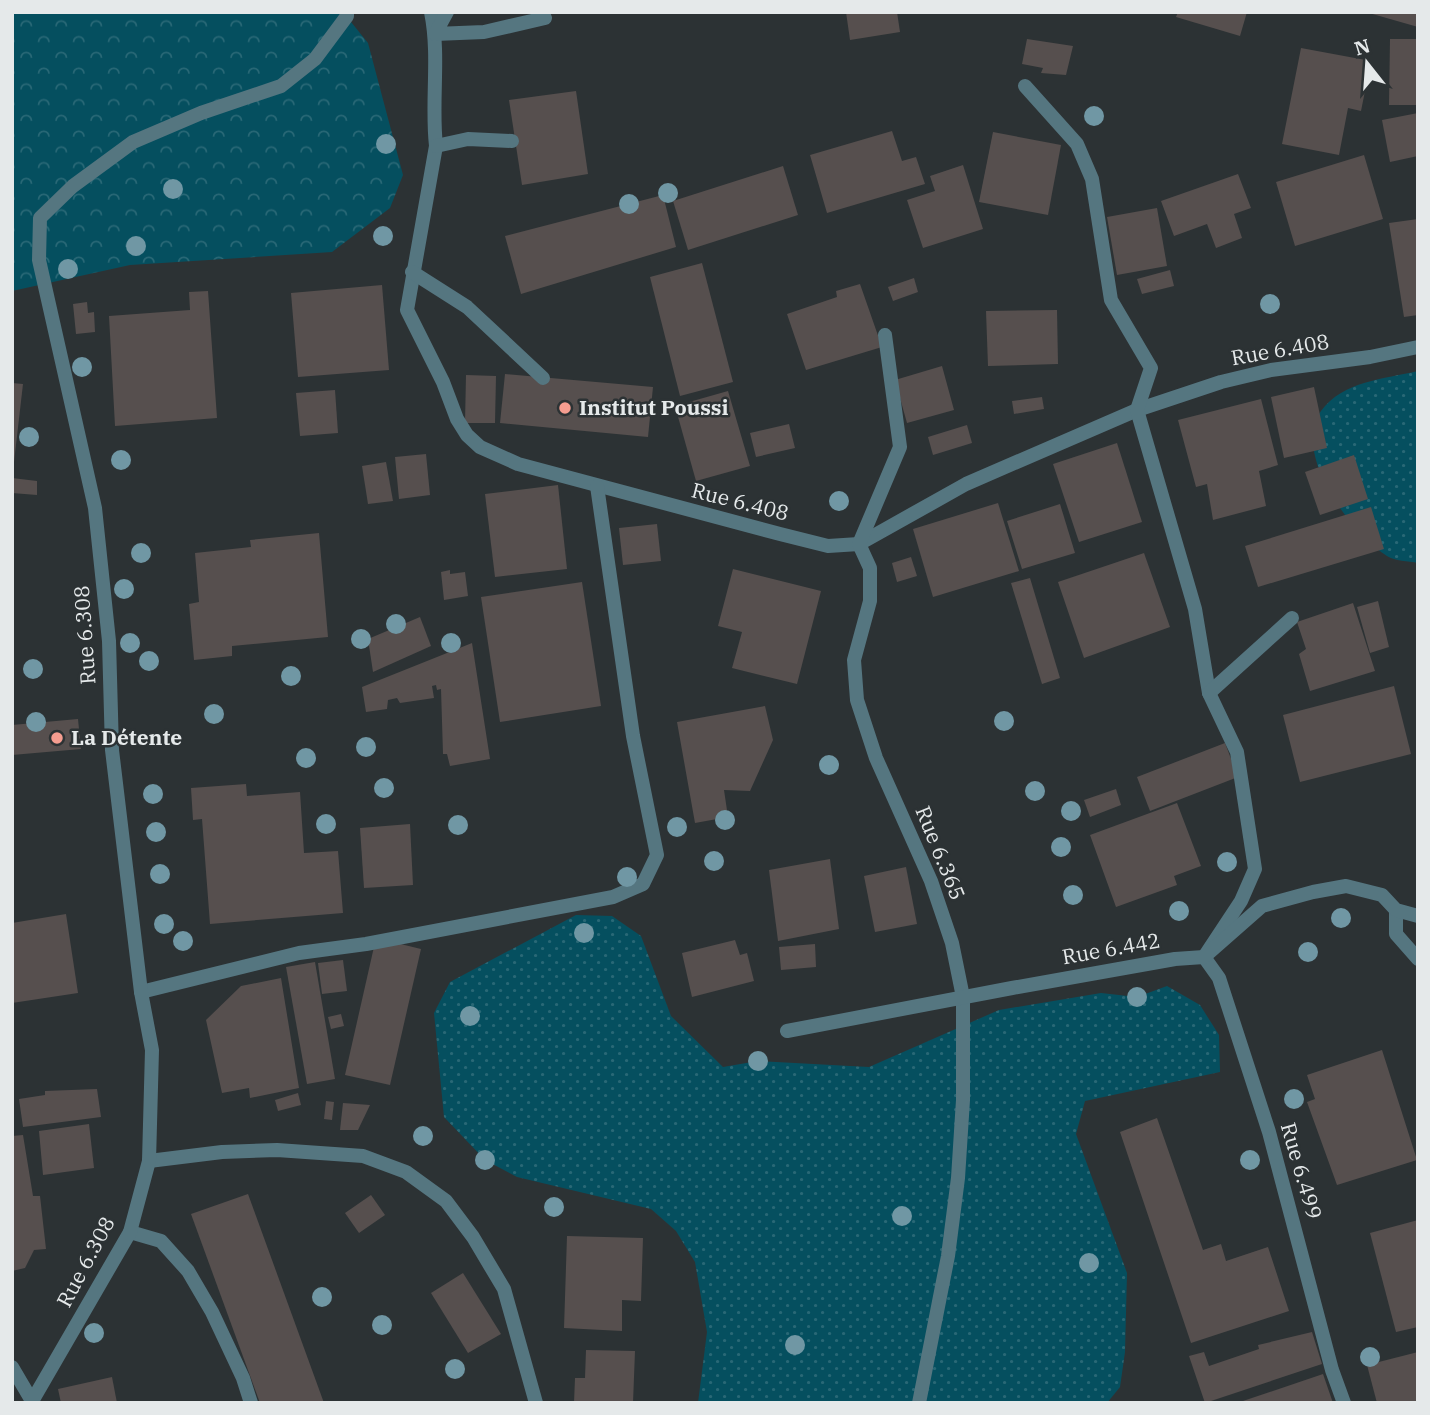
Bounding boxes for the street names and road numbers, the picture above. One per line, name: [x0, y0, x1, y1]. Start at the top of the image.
street label: Rue 6.408: [1229, 327, 1331, 371]
street label: Rue 6.408: [689, 475, 792, 527]
street label: Rue 6.308: [67, 585, 101, 686]
street label: Rue 6.365: [909, 801, 972, 904]
street label: Rue 6.442: [1060, 926, 1162, 970]
street label: Rue 6.499: [1275, 1119, 1329, 1222]
street label: Rue 6.308: [49, 1211, 121, 1312]

